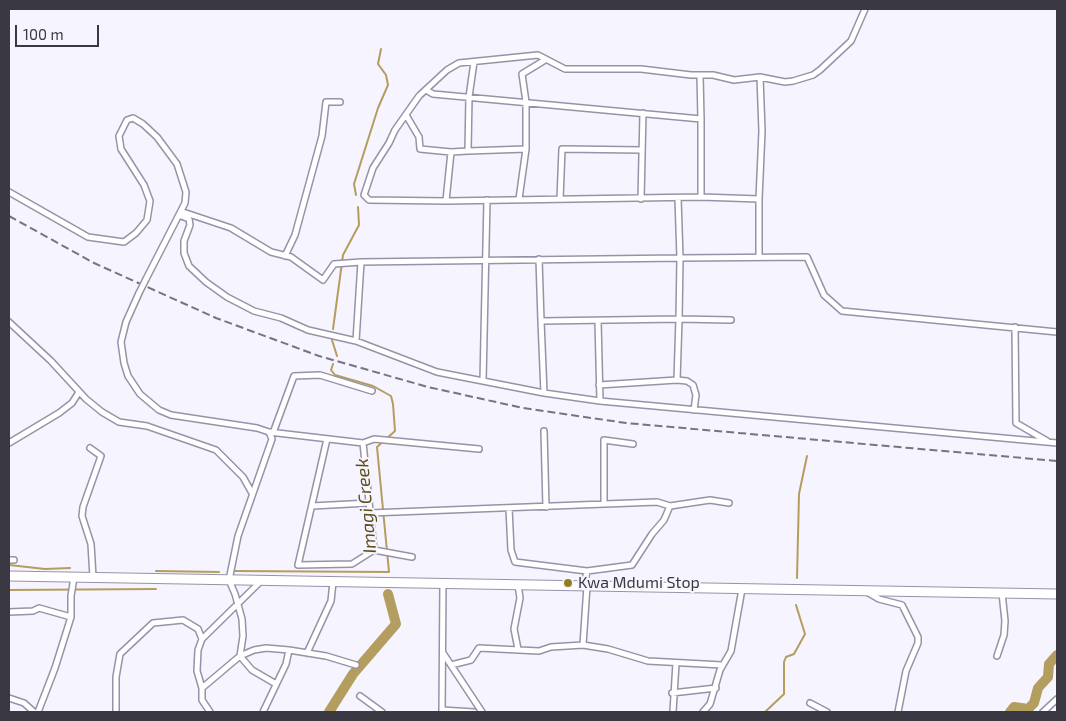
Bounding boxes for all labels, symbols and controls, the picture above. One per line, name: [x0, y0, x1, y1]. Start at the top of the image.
scale bar: [18, 15, 101, 47]
text: 100 m: [23, 25, 64, 43]
water label: Imagi Creek: [351, 458, 381, 554]
place label: Kwa Mdumi Stop: [578, 573, 700, 593]
marker: Kwa Mdumi Stop: [562, 577, 574, 589]

